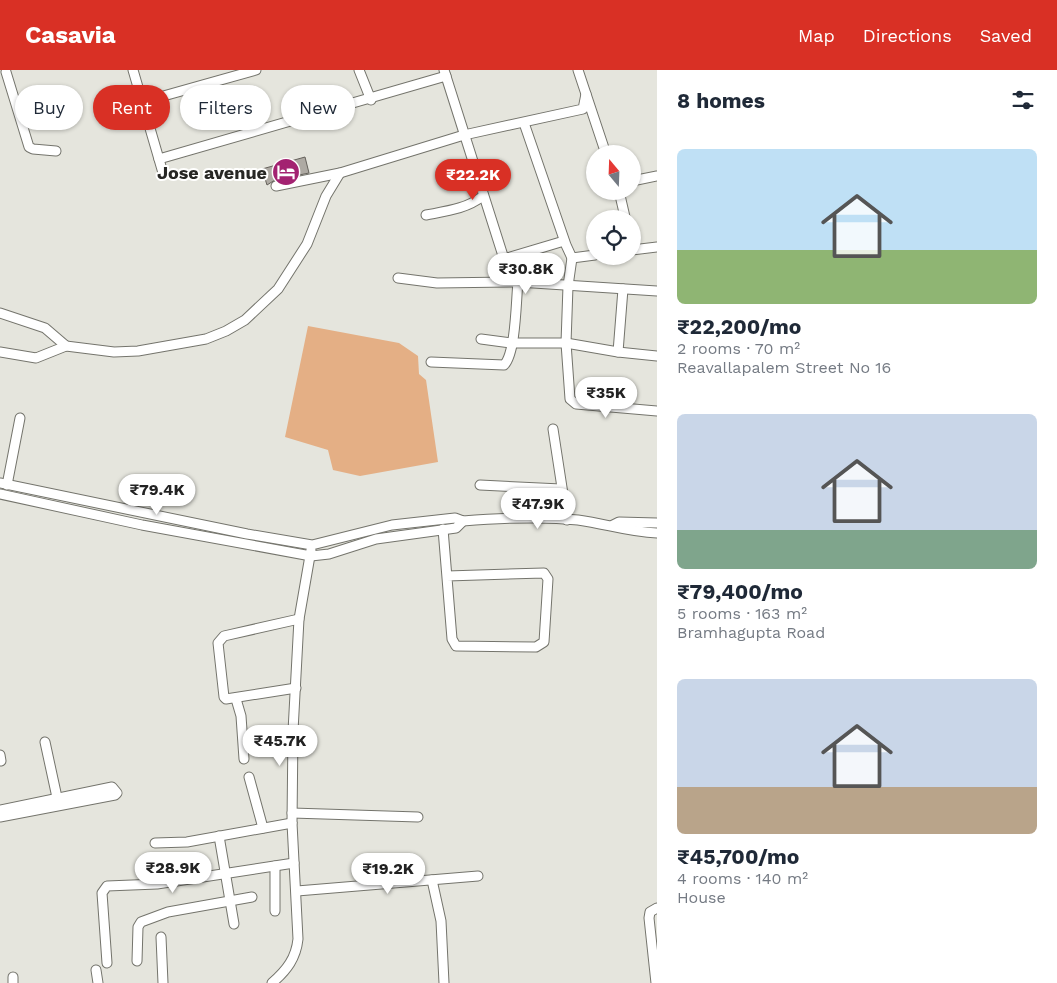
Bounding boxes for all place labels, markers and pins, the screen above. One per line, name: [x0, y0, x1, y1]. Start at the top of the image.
hotel icon: Jose avenue: [271, 157, 301, 187]
pin: ₹22.2K: [432, 158, 514, 201]
place label: Jose avenue: [157, 162, 267, 183]
pin: ₹30.8K: [485, 252, 567, 295]
pin: ₹35K: [576, 376, 636, 419]
pin: ₹79.4K: [116, 474, 198, 516]
pin: ₹47.9K: [497, 488, 579, 530]
pin: ₹45.7K: [239, 724, 321, 767]
pin: ₹28.9K: [132, 852, 214, 894]
pin: ₹19.2K: [347, 852, 429, 895]

